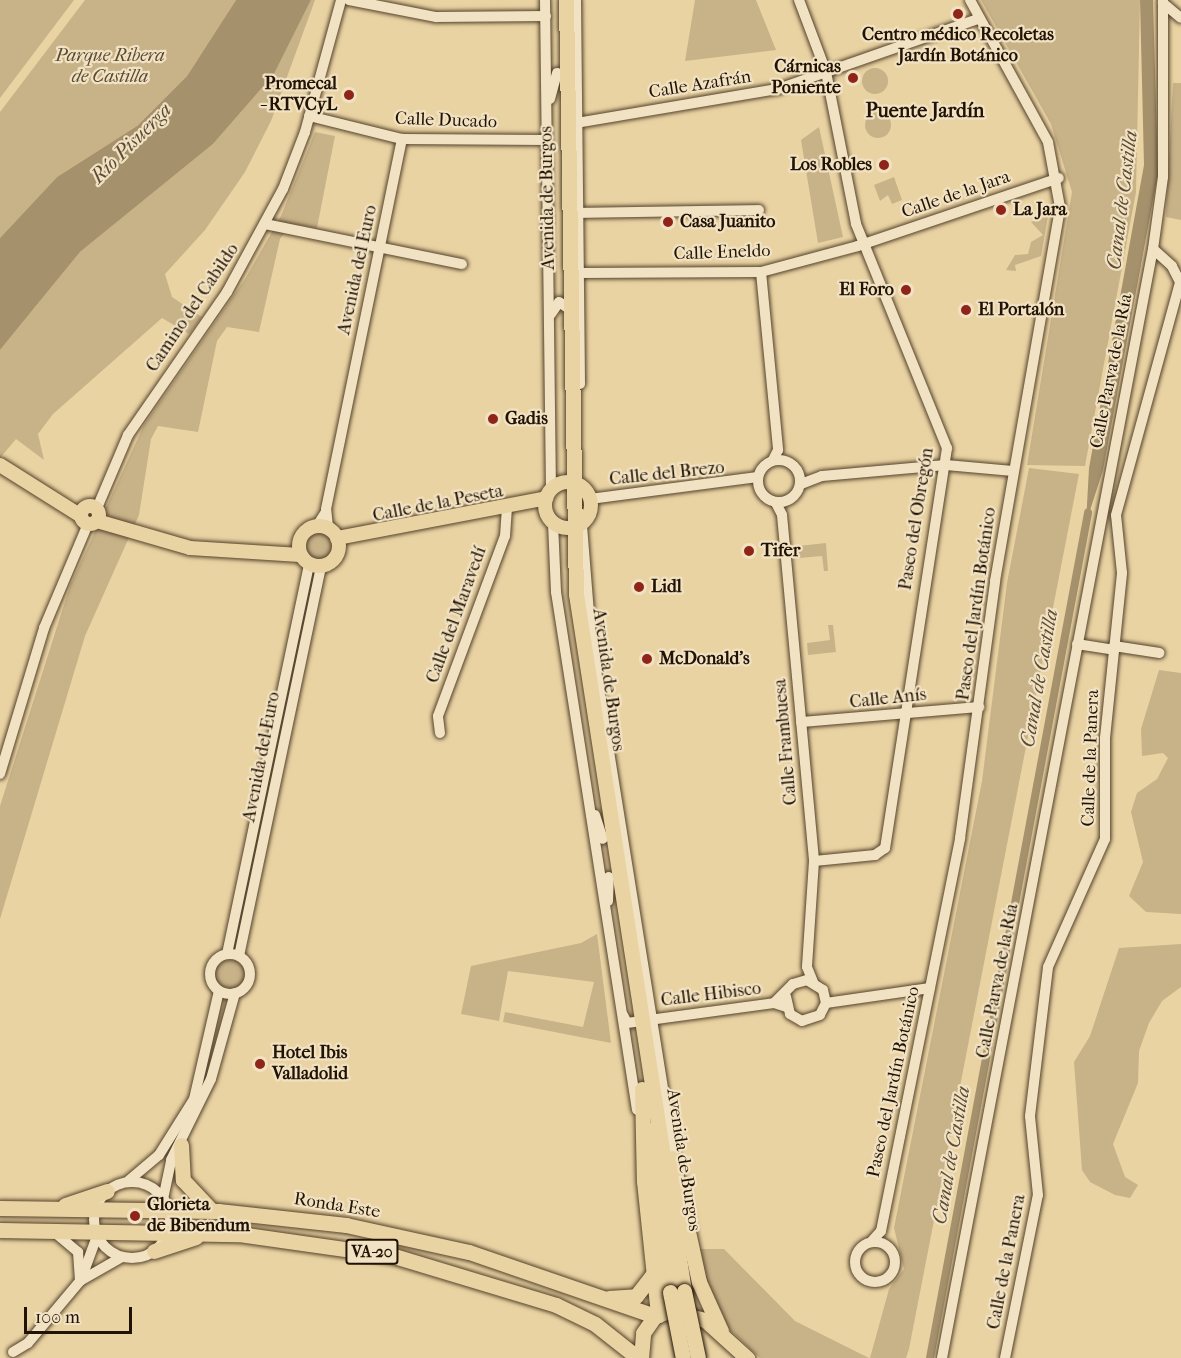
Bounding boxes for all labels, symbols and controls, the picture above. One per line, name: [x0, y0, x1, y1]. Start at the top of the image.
marker: Centro médico Recoletas Jardín Botánico: [949, 5, 967, 23]
place label: Centro médico Recoletas Jardín Botánico: [862, 25, 1054, 68]
park label: Parque Ribera de Castilla: [55, 46, 165, 88]
place label: Cárnicas Poniente: [771, 57, 841, 100]
street label: Calle Azafrán: [647, 66, 753, 104]
marker: Cárnicas Poniente: [846, 71, 860, 85]
place label: Promecal - RTVCyL: [260, 74, 337, 116]
marker: Promecal - RTVCyL: [342, 88, 356, 102]
water label: Río Pisuerga: [86, 98, 176, 188]
district label: Puente Jardín: [866, 98, 984, 122]
street label: Calle Ducado: [395, 108, 497, 134]
street label: Avenida de Burgos: [536, 126, 560, 270]
water label: Canal de Castilla: [1102, 129, 1142, 271]
place label: Los Robles: [790, 154, 872, 176]
marker: Los Robles: [877, 158, 891, 172]
street label: Calle de la Jara: [899, 166, 1013, 224]
place label: La Jara: [1013, 199, 1067, 221]
street label: Avenida del Euro: [334, 203, 382, 337]
marker: La Jara: [994, 203, 1008, 217]
place label: Casa Juanito: [680, 211, 775, 233]
marker: Casa Juanito: [661, 215, 675, 229]
street label: Camino del Cabildo: [142, 240, 244, 376]
street label: Calle Eneldo: [673, 241, 771, 265]
place label: El Foro: [839, 279, 894, 301]
marker: El Foro: [899, 283, 913, 297]
street label: Calle Parva de la Ría: [1086, 292, 1138, 450]
place label: El Portalón: [978, 299, 1064, 321]
marker: El Portalón: [959, 303, 973, 317]
place label: Gadis: [505, 408, 548, 430]
marker: Gadis: [486, 412, 500, 426]
street label: Paseo del Obregón: [895, 446, 939, 592]
street label: Calle del Brezo: [608, 457, 726, 491]
street label: Calle de la Peseta: [371, 481, 505, 527]
street label: Paseo del Jardín Botánico: [953, 506, 1001, 702]
place label: Tifer: [761, 540, 800, 562]
street label: Calle del Maravedí: [422, 544, 492, 686]
marker: Tifer: [742, 544, 756, 558]
place label: Lidl: [651, 576, 682, 598]
marker: Lidl: [632, 580, 646, 594]
street label: Avenida de Burgos: [587, 607, 629, 753]
water label: Canal de Castilla: [1015, 607, 1063, 749]
place label: McDonald's: [659, 648, 750, 670]
marker: McDonald's: [640, 652, 654, 666]
street label: Calle Frambuesa: [770, 678, 802, 806]
street label: Calle Anís: [849, 684, 927, 714]
street label: Calle de la Panera: [1078, 689, 1104, 827]
street label: Avenida del Euro: [239, 690, 285, 824]
street label: Calle Parva de la Ría: [972, 902, 1024, 1060]
street label: Calle Hibisco: [660, 978, 762, 1012]
street label: Paseo del Jardín Botánico: [863, 984, 925, 1180]
place label: Hotel Ibis Valladolid: [272, 1043, 348, 1086]
marker: Hotel Ibis Valladolid: [253, 1057, 267, 1071]
water label: Canal de Castilla: [927, 1084, 975, 1226]
street label: Avenida de Burgos: [661, 1087, 705, 1233]
street label: Ronda Este: [292, 1189, 382, 1223]
street label: Calle de la Panera: [983, 1193, 1031, 1331]
place label: Glorieta de Bibendum: [147, 1195, 250, 1238]
marker: Glorieta de Bibendum: [128, 1209, 142, 1223]
road number: VA-20: [345, 1239, 399, 1265]
scale bar: [27, 1295, 135, 1333]
text: 100 m: [35, 1307, 80, 1328]

